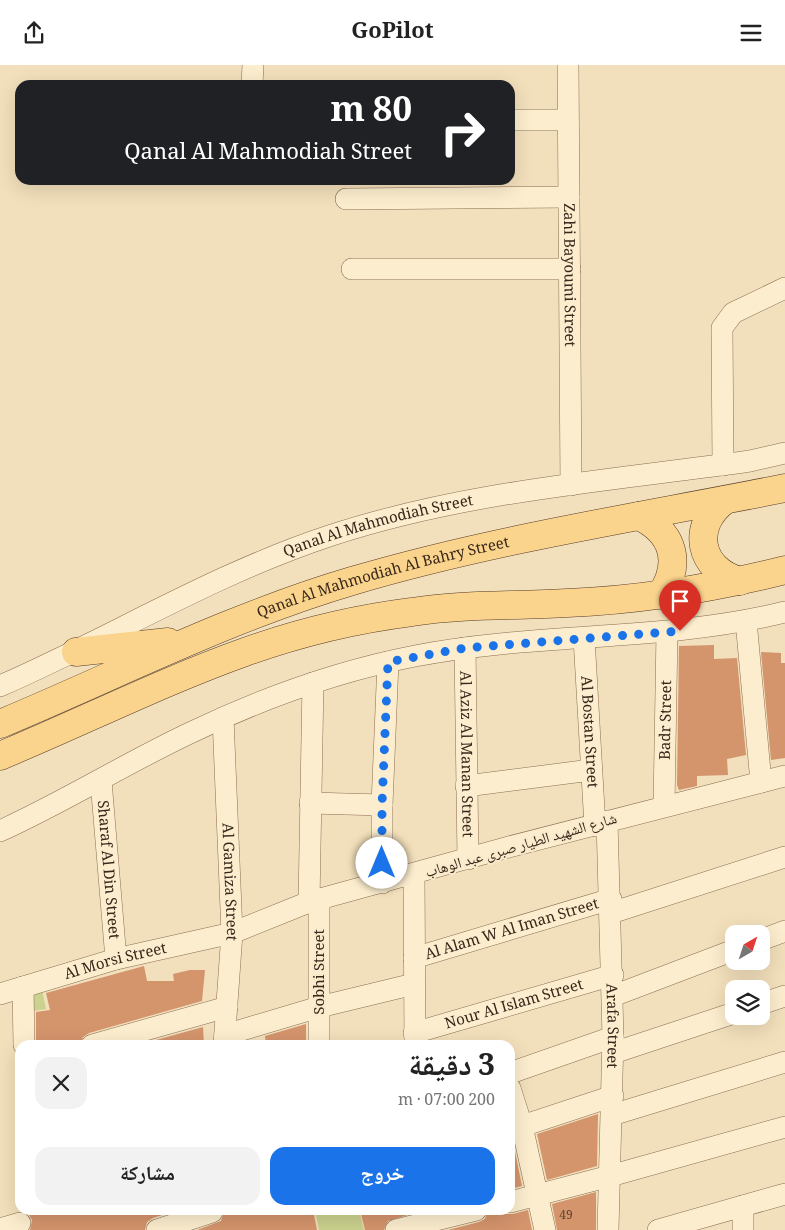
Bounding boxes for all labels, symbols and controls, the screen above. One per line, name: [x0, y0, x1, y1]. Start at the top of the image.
text: GoPilot: [351, 14, 434, 52]
icon: share: [20, 19, 48, 47]
icon: menu: [737, 19, 765, 47]
text: 80 m: [331, 84, 412, 143]
icon: right: [430, 100, 495, 165]
text: Qanal Al Mahmodiah Street: [124, 135, 412, 173]
street label: Zahi Bayoumi Street: [554, 203, 581, 347]
street label: Qanal Al Mahmodiah Street: [280, 489, 476, 566]
street label: Qanal Al Mahmodiah Al Bahry Street: [253, 531, 512, 627]
pin: [659, 580, 701, 631]
icon: arrive: [666, 587, 694, 615]
street label: Al Aziz Al Manan Street: [450, 670, 479, 838]
street label: Al Bostan Street: [571, 675, 604, 789]
street label: Badr Street: [654, 680, 681, 760]
street label: Sharaf Al Din Street: [88, 799, 125, 940]
street label: شارع الشهيد الطيار صبرى عبد الوهاب: [423, 807, 621, 887]
street label: Al Gamiza Street: [212, 822, 243, 942]
position arrow: [355, 836, 407, 888]
street label: Al Alam W Al Iman Street: [422, 892, 602, 969]
north arrow: [725, 925, 770, 970]
map controls: [725, 925, 770, 1025]
street label: Sobhi Street: [308, 929, 334, 1015]
street label: Al Morsi Street: [61, 937, 169, 989]
street label: Nour Al Islam Street: [442, 973, 587, 1038]
button: layers: [725, 980, 770, 1025]
street label: Arafa Street: [597, 983, 624, 1069]
text: 3 دقيقة: [409, 1043, 495, 1094]
button: close: [35, 1057, 87, 1109]
text: 200 m · 07:00: [398, 1088, 495, 1115]
button: مشاركة: [35, 1147, 260, 1205]
button: خروج: [270, 1147, 495, 1205]
house number: 49: [559, 1206, 573, 1227]

